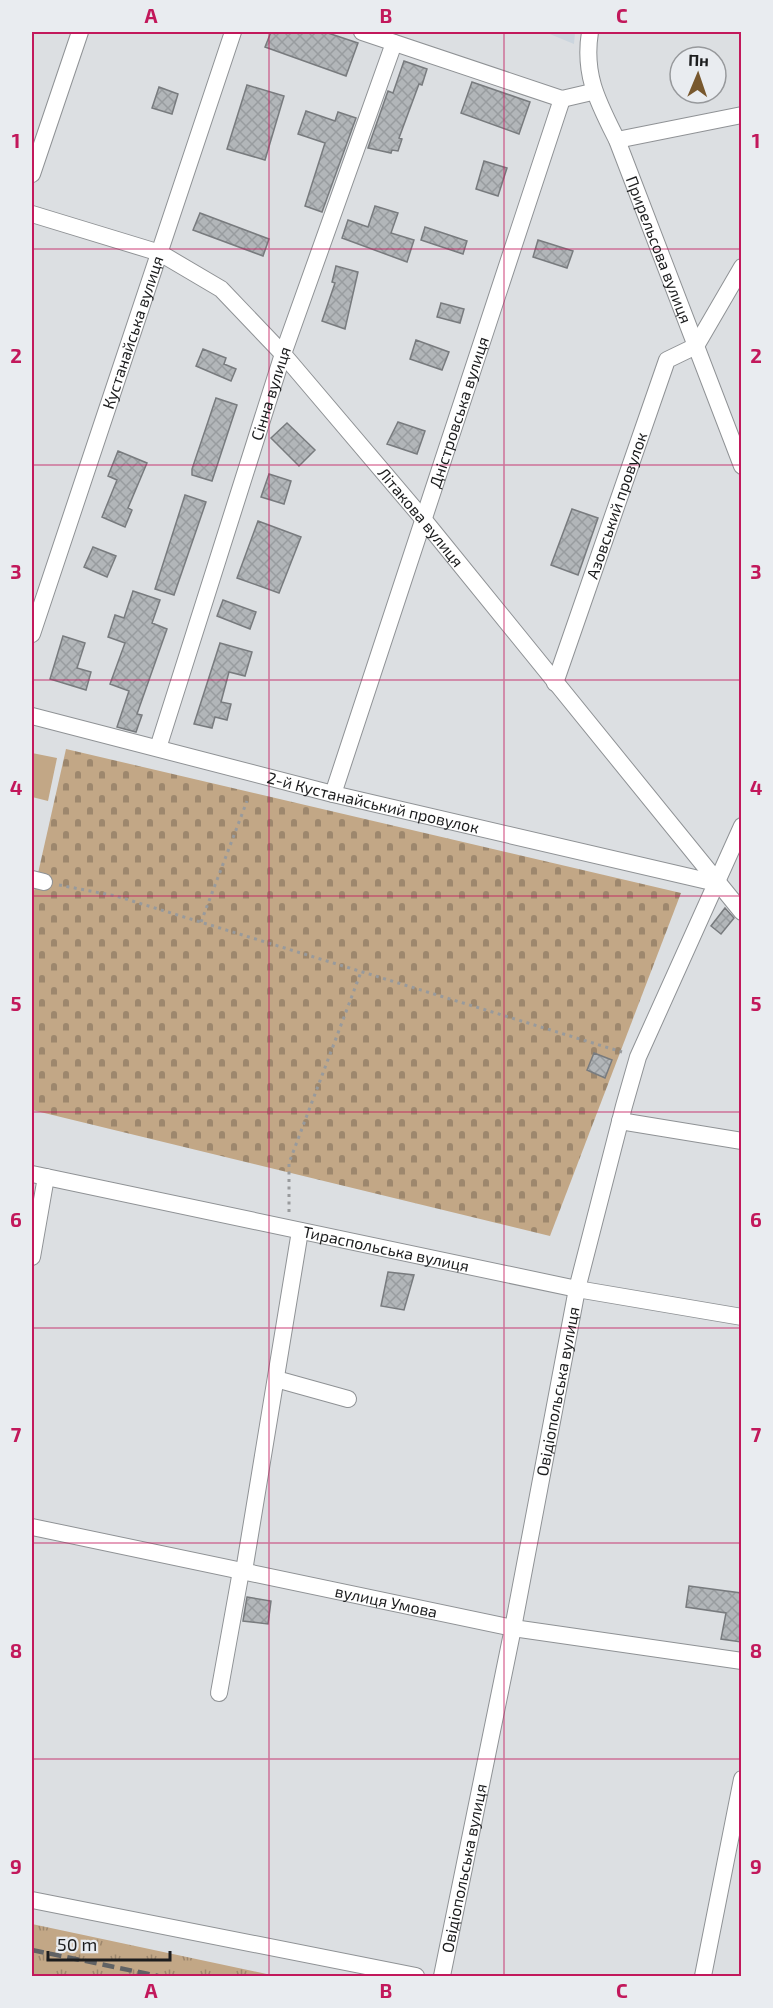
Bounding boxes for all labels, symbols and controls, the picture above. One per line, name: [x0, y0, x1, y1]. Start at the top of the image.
text: A: [144, 3, 158, 27]
text: B: [380, 3, 392, 27]
text: C: [616, 3, 628, 27]
north arrow: [668, 45, 728, 105]
text: Пн: [688, 50, 709, 69]
text: 1: [12, 128, 20, 152]
text: 1: [752, 128, 760, 152]
street label: Прирельсова вулиця: [623, 173, 696, 326]
street label: Кустанайська вулиця: [98, 253, 167, 411]
street label: Дністровська вулиця: [425, 334, 492, 490]
text: 2: [10, 343, 22, 367]
text: 2: [750, 343, 762, 367]
street label: Сінна вулиця: [246, 344, 294, 443]
street label: Азовський провулок: [582, 429, 650, 581]
street label: Літакова вулиця: [374, 463, 468, 570]
text: 3: [10, 559, 22, 583]
text: 3: [750, 559, 762, 583]
street label: 2-й Кустанайський провулок: [265, 767, 482, 837]
text: 4: [10, 775, 23, 799]
text: 4: [750, 775, 763, 799]
text: 5: [10, 991, 22, 1015]
text: 5: [750, 991, 762, 1015]
text: 6: [10, 1207, 22, 1231]
text: 6: [750, 1207, 762, 1231]
street label: Тираспольська вулиця: [301, 1221, 471, 1275]
street label: Овідіопольська вулиця: [532, 1305, 582, 1478]
text: 7: [11, 1422, 22, 1446]
text: 7: [751, 1422, 762, 1446]
street label: вулиця Умова: [333, 1581, 439, 1621]
text: 8: [10, 1638, 22, 1662]
text: 8: [750, 1638, 762, 1662]
street label: Овідіопольська вулиця: [437, 1782, 490, 1954]
text: 9: [10, 1854, 22, 1878]
text: 9: [750, 1854, 762, 1878]
scale bar: [48, 1924, 170, 1962]
text: 50 m: [57, 1933, 97, 1955]
text: A: [144, 1978, 158, 2002]
text: B: [380, 1978, 392, 2002]
text: C: [616, 1978, 628, 2002]

